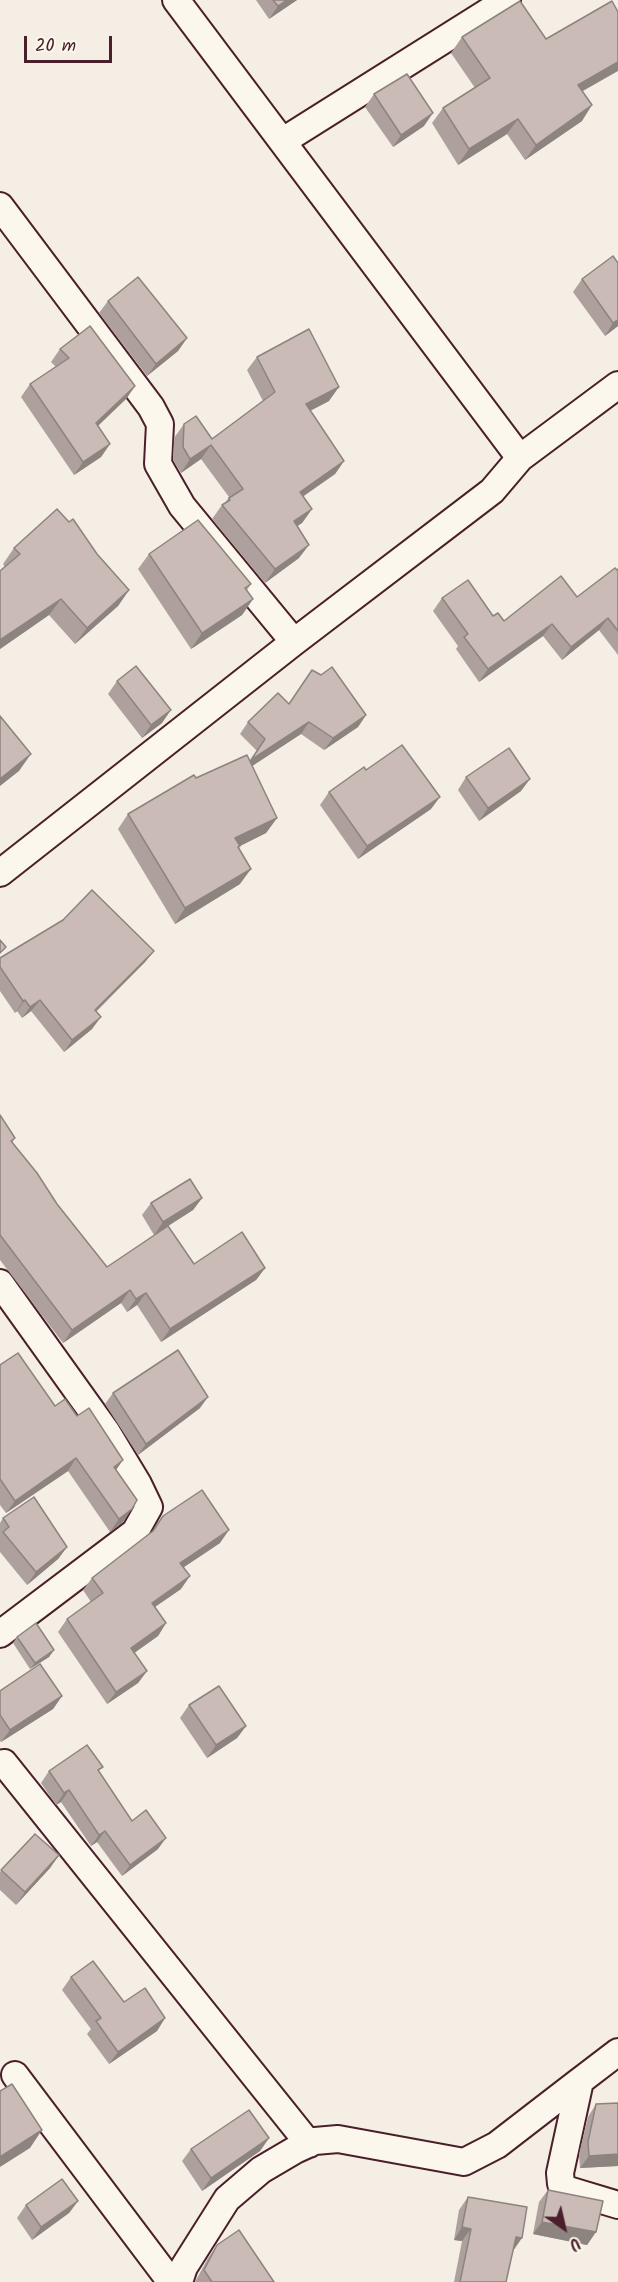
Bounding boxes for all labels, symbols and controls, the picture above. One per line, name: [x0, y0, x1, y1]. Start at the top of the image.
scale bar: [27, 24, 116, 62]
text: 20 m: [35, 32, 76, 61]
north arrow: [534, 2198, 594, 2258]
text: U: [563, 2230, 585, 2256]

